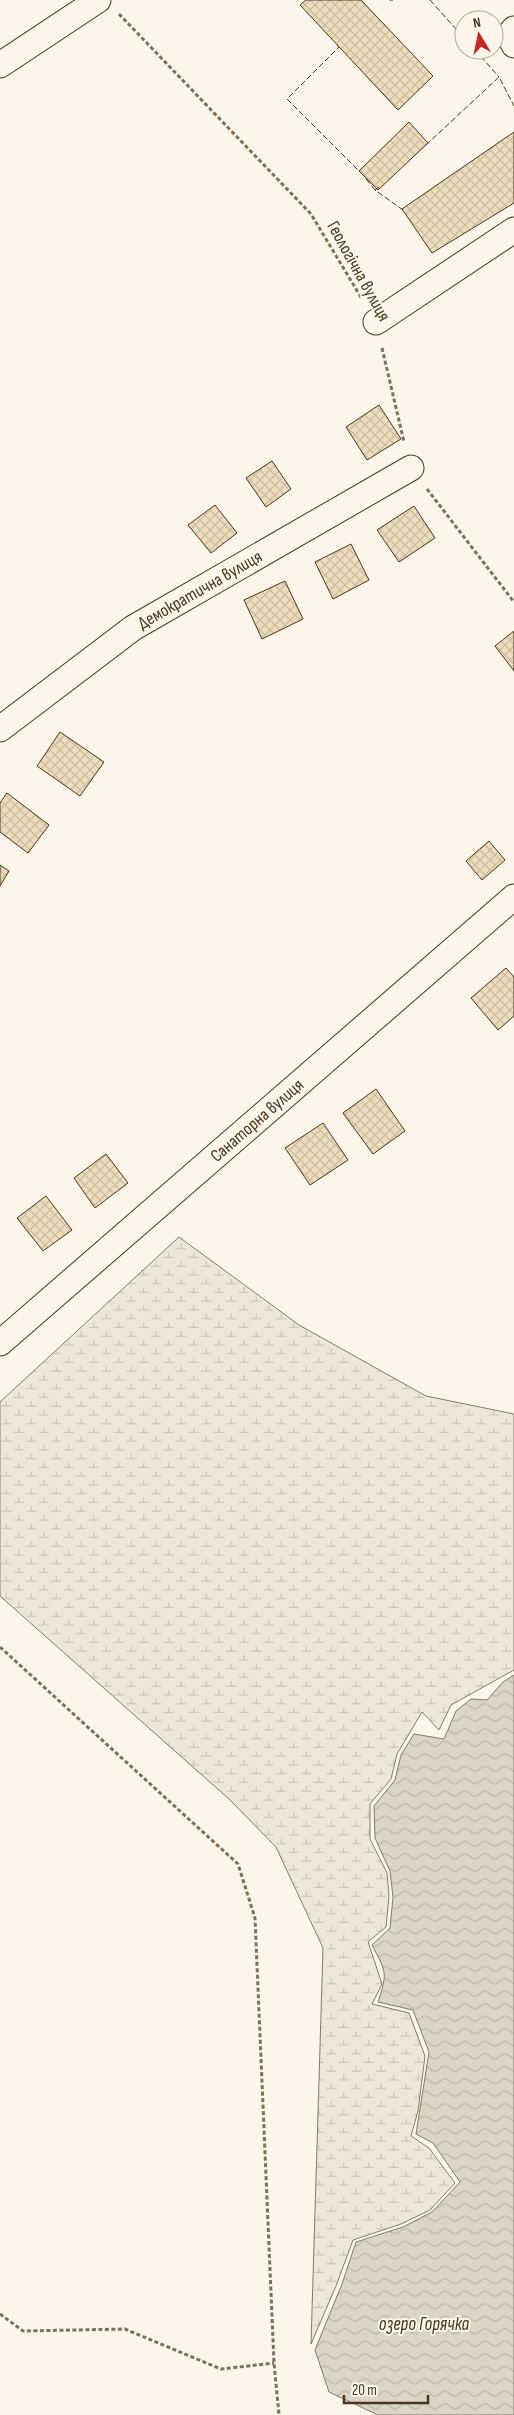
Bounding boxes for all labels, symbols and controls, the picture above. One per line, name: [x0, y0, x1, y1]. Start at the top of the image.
north arrow: [454, 10, 504, 60]
text: N: [472, 14, 482, 32]
street label: Геологічна вулиця: [322, 218, 395, 325]
street label: Демократична вулиця: [134, 546, 266, 634]
street label: Санаторна вулиця: [206, 1074, 308, 1167]
water label: озеро Горячка: [379, 2313, 470, 2336]
scale bar: [344, 2372, 428, 2404]
text: 20 m: [352, 2381, 377, 2400]

